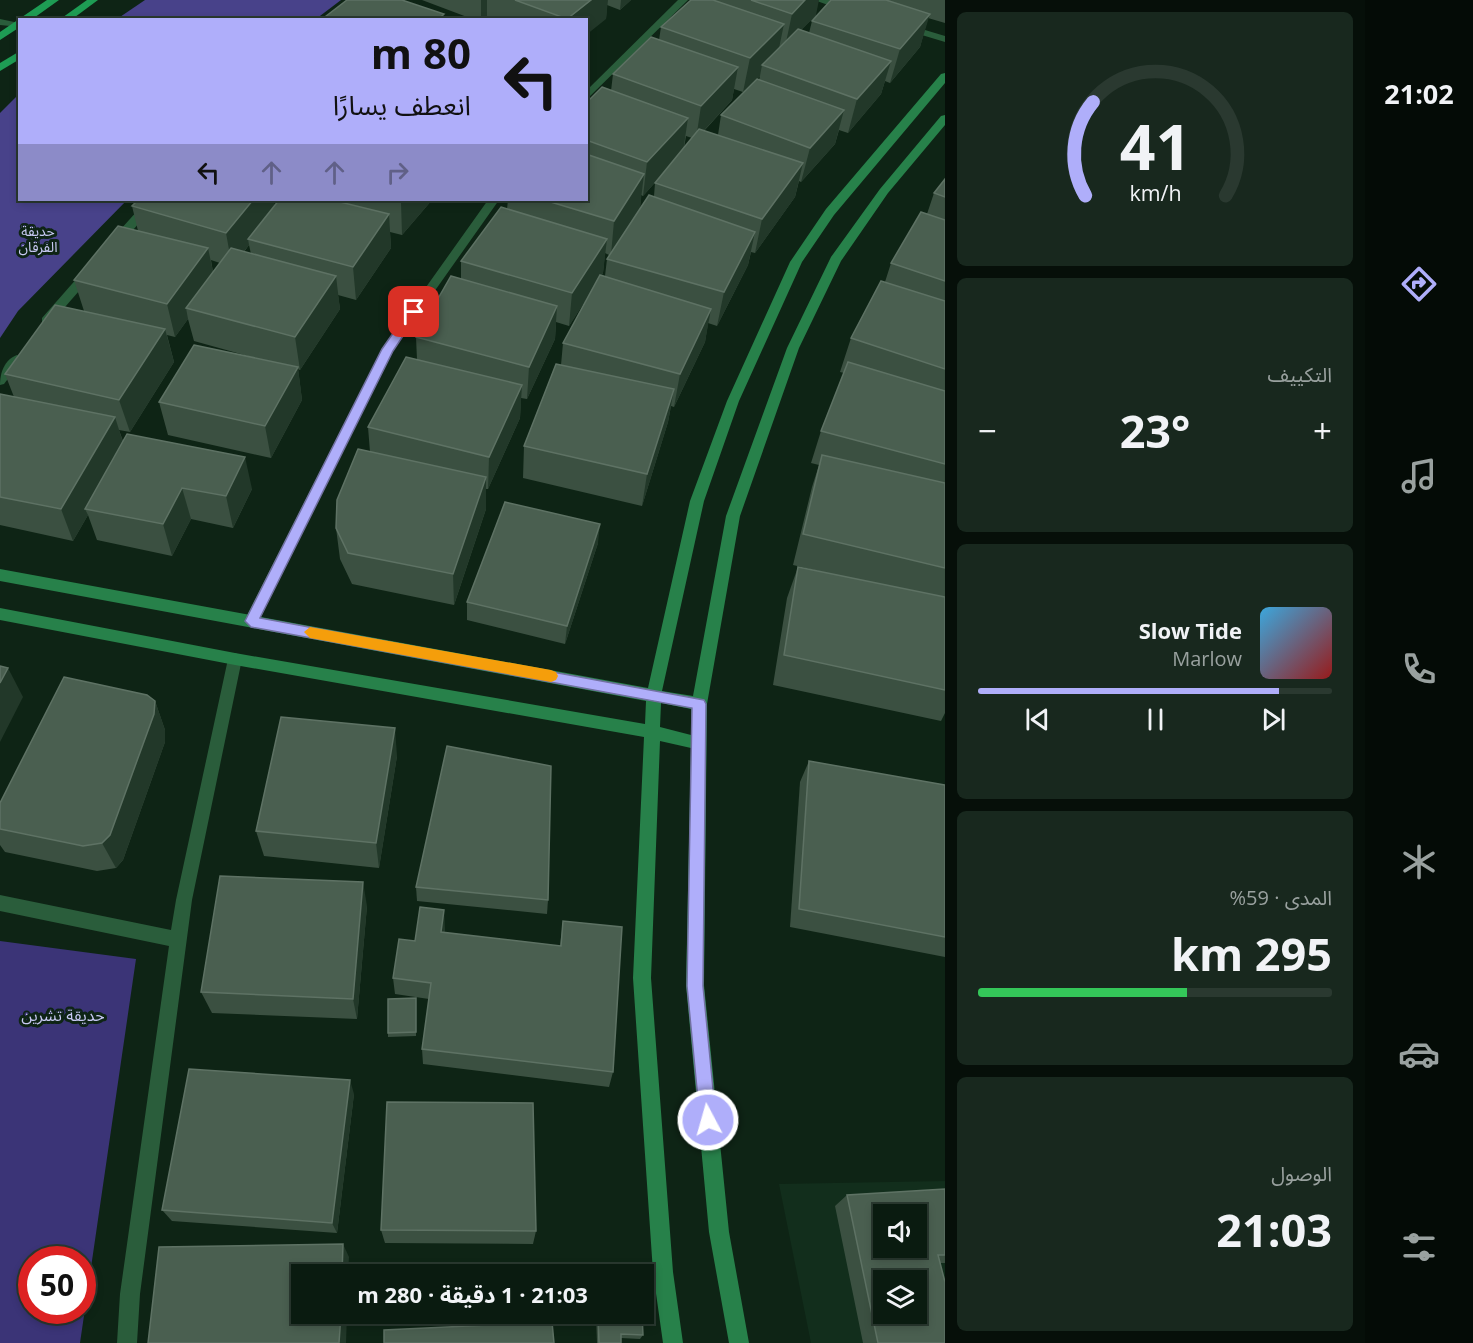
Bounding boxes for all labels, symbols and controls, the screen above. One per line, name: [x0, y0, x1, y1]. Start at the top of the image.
text: 80 m: [371, 24, 471, 81]
icon: left: [492, 42, 570, 120]
text: 21:02: [1384, 75, 1454, 112]
text: انعطف يسارًا: [333, 86, 471, 123]
text: 41: [1119, 103, 1191, 188]
icon: left: [192, 156, 225, 189]
icon: ahead: [255, 156, 288, 189]
icon: ahead: [318, 156, 351, 189]
icon: right: [381, 156, 414, 189]
text: km/h: [1129, 178, 1181, 207]
park label: حديقة الفرقان: [19, 221, 57, 256]
icon: directions: [1398, 263, 1440, 305]
pin: [388, 286, 439, 337]
icon: arrive: [397, 295, 430, 328]
text: التكييف: [1268, 361, 1332, 388]
text: 23°: [1120, 400, 1190, 461]
text: −: [978, 408, 997, 453]
text: +: [1313, 408, 1332, 453]
icon: music: [1398, 455, 1440, 497]
text: Slow Tide: [1139, 615, 1242, 645]
text: Marlow: [1172, 645, 1242, 672]
icon: phone: [1398, 648, 1440, 690]
icon: previous: [1021, 703, 1054, 736]
icon: pause: [1139, 703, 1172, 736]
icon: next: [1257, 703, 1290, 736]
icon: climate: [1398, 841, 1440, 883]
text: المدى · 59%: [1230, 884, 1332, 911]
text: 295 km: [1171, 923, 1332, 984]
park label: حديقة تشرين: [21, 1004, 105, 1026]
icon: car: [1398, 1033, 1440, 1075]
position arrow: [676, 1088, 740, 1152]
text: الوصول: [1271, 1160, 1332, 1187]
text: 21:03: [1216, 1199, 1332, 1260]
map controls: [873, 1204, 927, 1324]
button: sound: [873, 1204, 927, 1258]
icon: filters: [1398, 1226, 1440, 1268]
speed limit sign: 50: [18, 1246, 96, 1324]
button: layers: [873, 1270, 927, 1324]
text: 21:03 · 1 دقيقة · 280 m: [357, 1279, 588, 1309]

